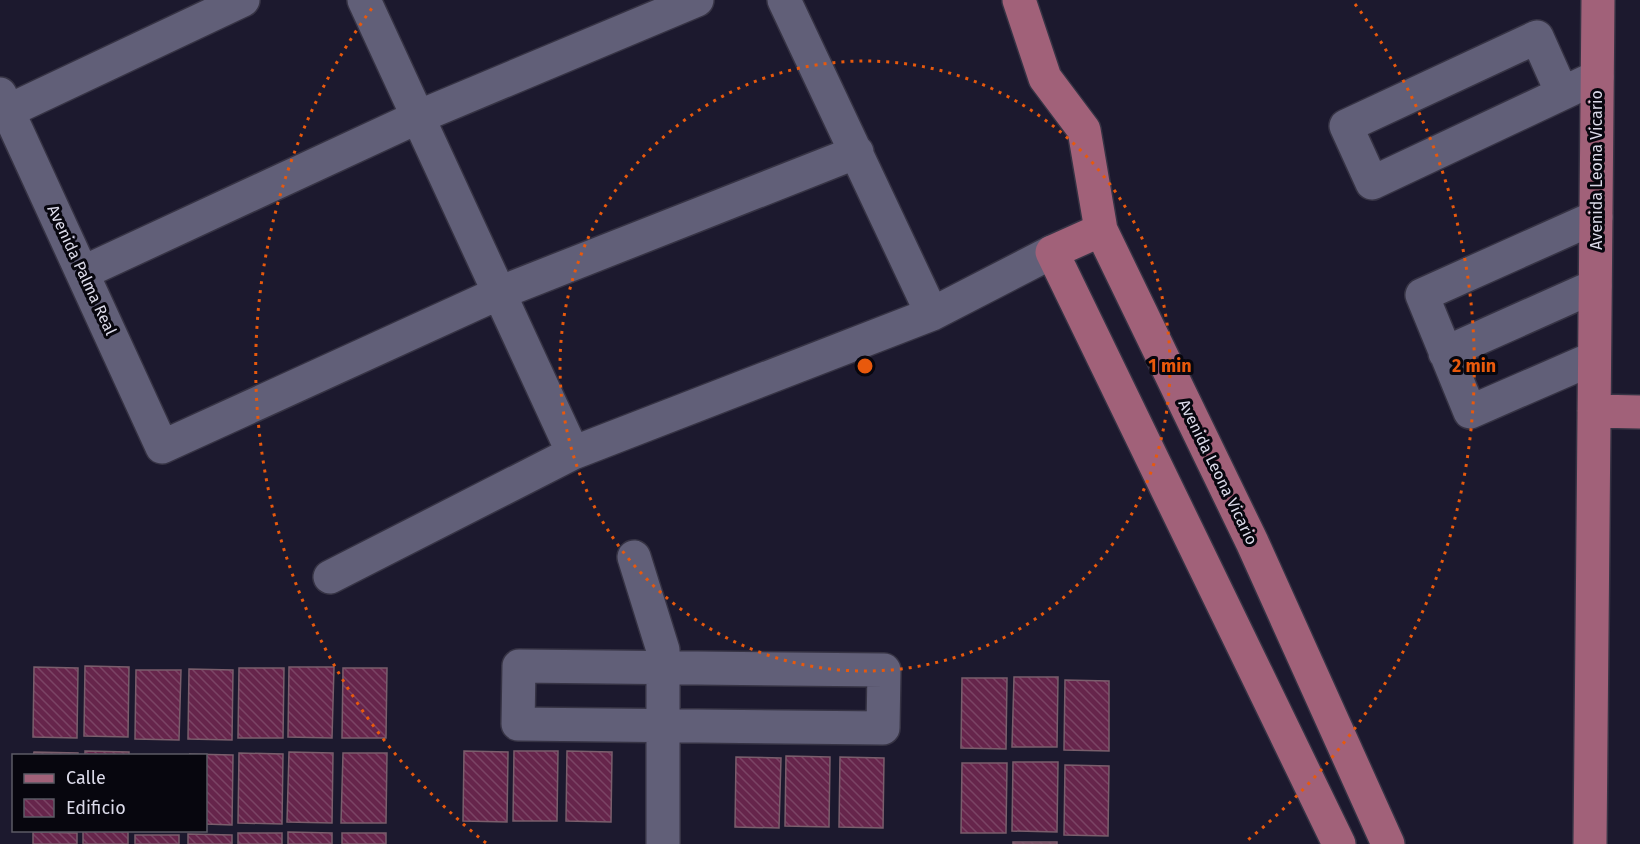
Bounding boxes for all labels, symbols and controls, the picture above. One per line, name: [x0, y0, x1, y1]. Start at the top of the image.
street label: Avenida Leona Vicario: [1587, 90, 1606, 250]
street label: Avenida Palma Real: [43, 202, 121, 338]
text: 1 min: [1148, 355, 1192, 377]
text: 2 min: [1452, 355, 1496, 377]
centre of rings: [855, 356, 875, 376]
street label: Avenida Leona Vicario: [1174, 396, 1262, 548]
legend: [12, 754, 207, 832]
text: Calle: [66, 767, 106, 789]
text: Edificio: [66, 797, 126, 819]

